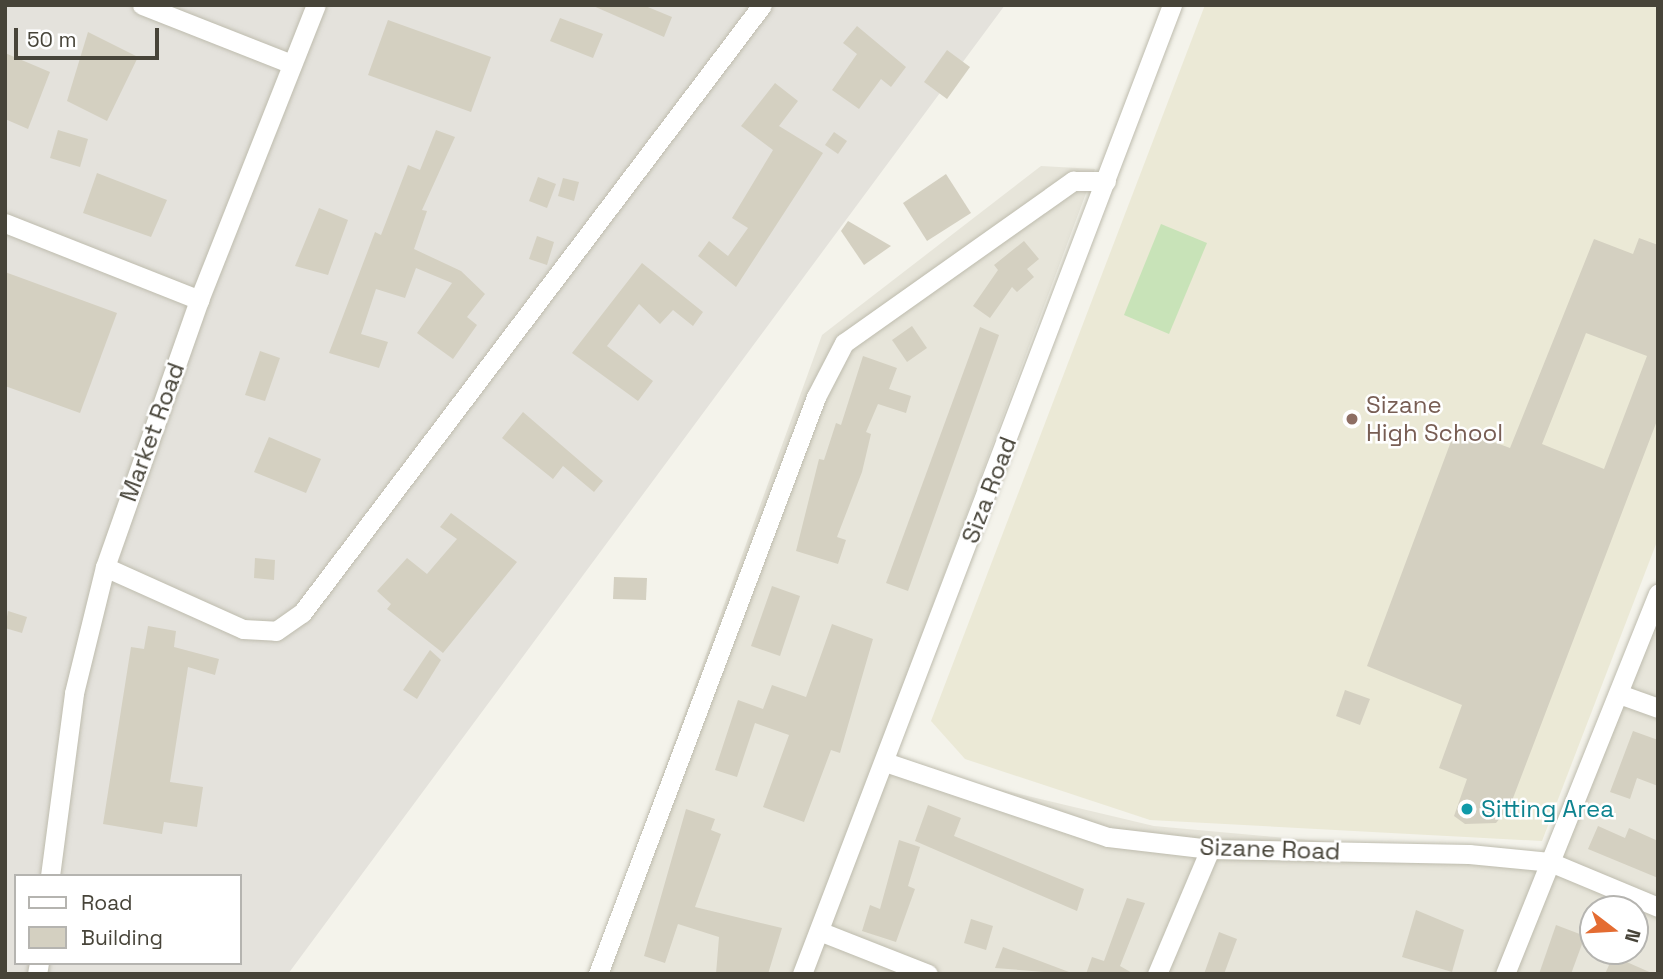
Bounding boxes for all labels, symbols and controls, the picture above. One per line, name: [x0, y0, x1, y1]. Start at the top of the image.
scale bar: [18, 14, 163, 58]
text: 50 m: [27, 26, 77, 53]
street label: Market Road: [114, 359, 190, 505]
place label: Sizane High School: [1366, 391, 1503, 447]
marker: Sizane High School: [1344, 411, 1360, 427]
street label: Siza Road: [956, 433, 1022, 547]
place label: Sitting Area: [1481, 795, 1614, 823]
marker: Sitting Area: [1459, 801, 1475, 817]
street label: Sizane Road: [1199, 832, 1341, 866]
legend: [14, 874, 242, 965]
text: Road: [81, 889, 133, 916]
north arrow: [1579, 895, 1649, 965]
text: Building: [81, 924, 163, 951]
text: N: [1619, 926, 1646, 945]

